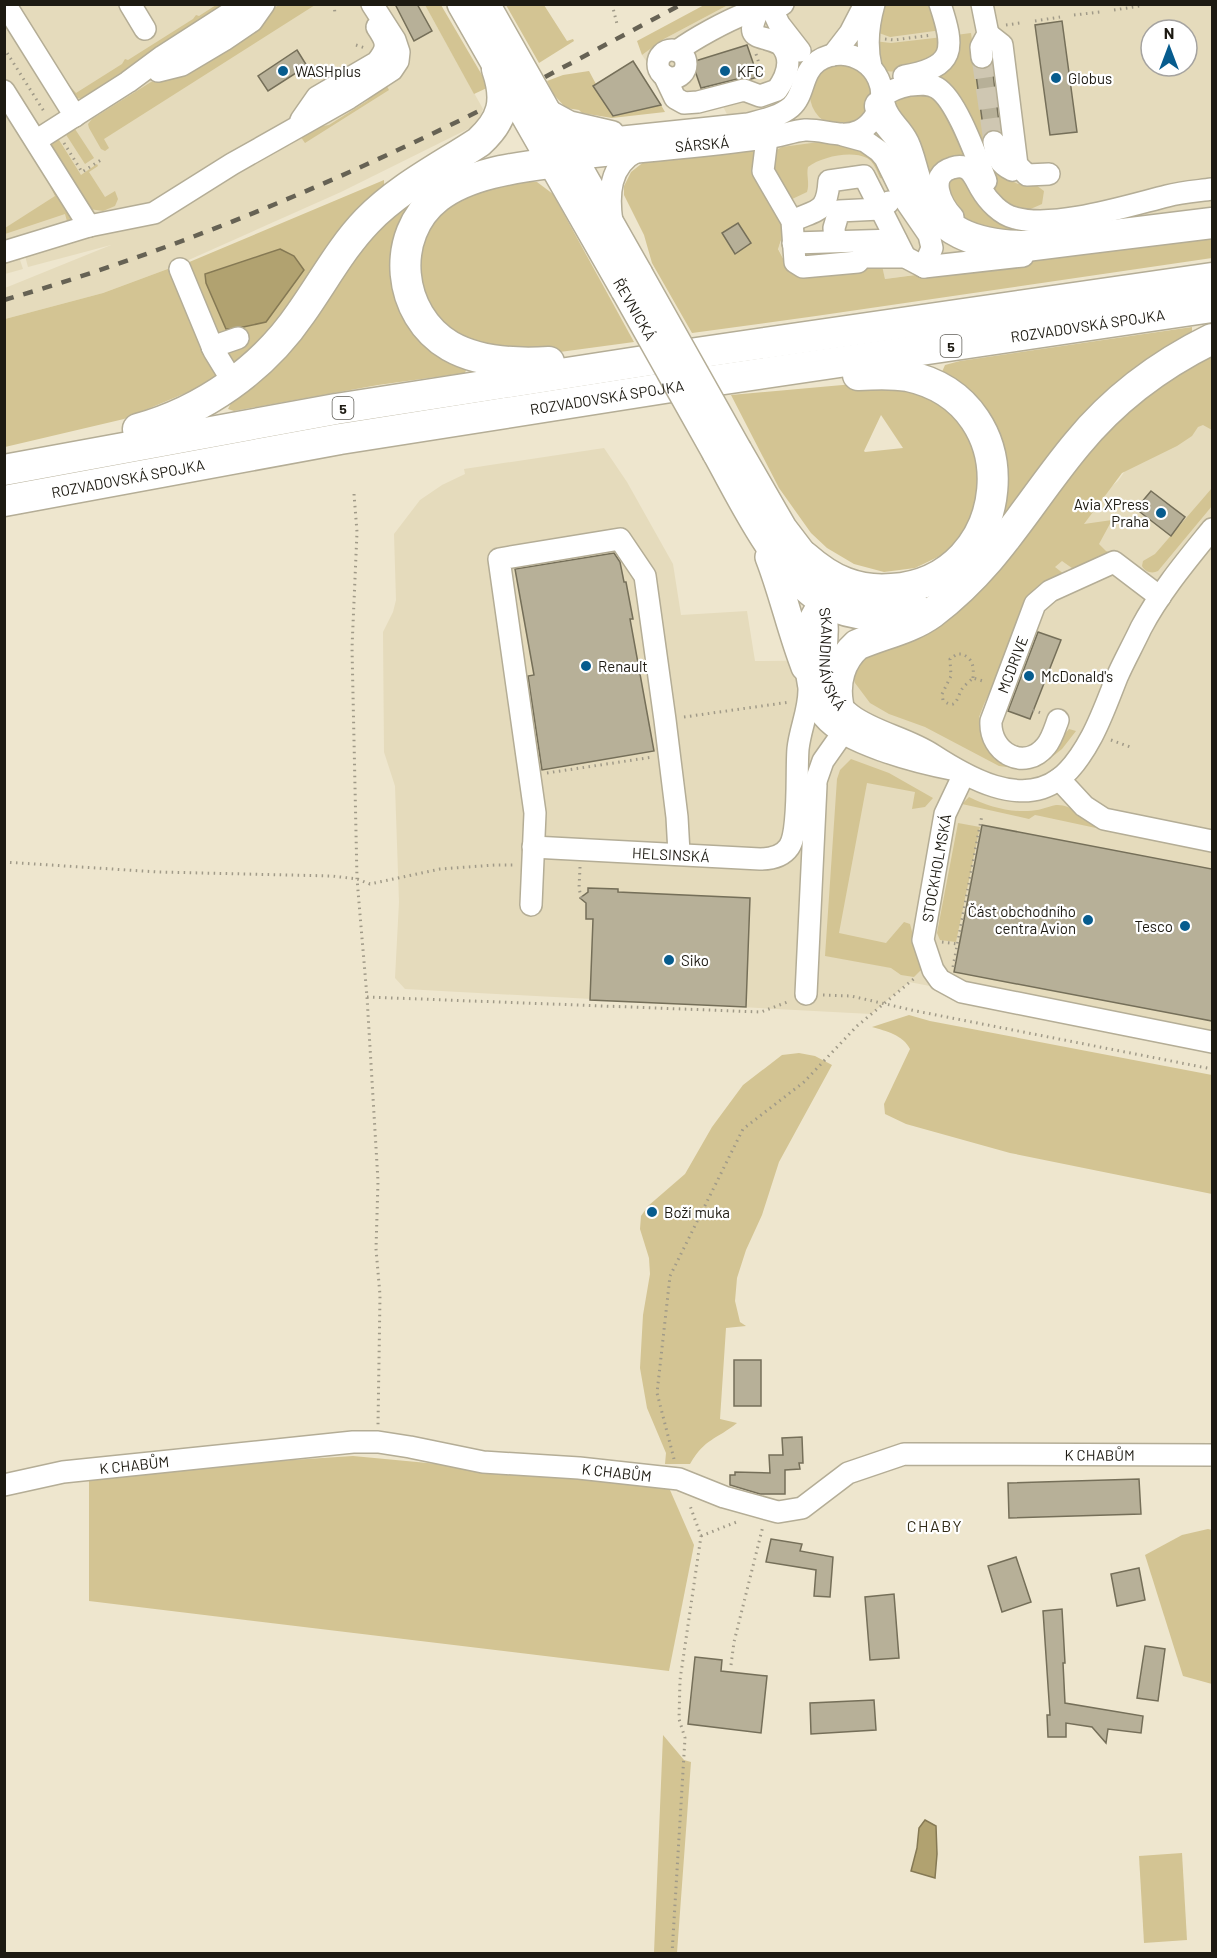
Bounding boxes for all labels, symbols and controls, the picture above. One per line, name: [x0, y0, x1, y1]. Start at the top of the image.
north arrow: [1139, 18, 1199, 78]
text: N: [1164, 23, 1174, 42]
place label: WASHplus: [295, 62, 361, 80]
place label: KFC: [737, 62, 764, 80]
marker: WASHplus: [276, 64, 290, 78]
marker: KFC: [718, 64, 732, 78]
place label: Globus: [1068, 69, 1112, 87]
marker: Globus: [1049, 71, 1063, 85]
street label: SÁRSKÁ: [674, 133, 730, 155]
street label: ŘEVNICKÁ: [610, 275, 660, 343]
street label: ROZVADOVSKÁ SPOJKA: [1009, 305, 1166, 346]
road number: 5: [940, 335, 962, 357]
street label: ROZVADOVSKÁ SPOJKA: [529, 376, 685, 418]
road number: 5: [332, 397, 354, 419]
street label: ROZVADOVSKÁ SPOJKA: [50, 455, 206, 501]
place label: Avia XPress Praha: [1074, 495, 1149, 530]
marker: Avia XPress Praha: [1154, 506, 1168, 520]
street label: SKANDINÁVSKÁ: [816, 606, 850, 714]
street label: MCDRIVE: [993, 633, 1031, 696]
place label: Renault: [598, 657, 648, 675]
marker: Renault: [579, 659, 593, 673]
place label: McDonald's: [1041, 667, 1113, 685]
marker: McDonald's: [1022, 669, 1036, 683]
street label: STOCKHOLMSKÁ: [918, 812, 954, 924]
street label: HELSINSKÁ: [632, 843, 710, 865]
place label: Část obchodního centra Avion: [968, 902, 1076, 937]
marker: Část obchodního centra Avion: [1081, 913, 1095, 927]
place label: Tesco: [1135, 917, 1173, 935]
marker: Tesco: [1178, 919, 1192, 933]
place label: Siko: [681, 951, 709, 969]
marker: Siko: [662, 953, 676, 967]
place label: Boží muka: [664, 1203, 730, 1221]
marker: Boží muka: [645, 1205, 659, 1219]
street label: K CHABŮM: [1064, 1445, 1135, 1464]
street label: K CHABŮM: [98, 1452, 170, 1477]
street label: K CHABŮM: [581, 1459, 653, 1485]
district label: CHABY: [907, 1516, 963, 1535]

